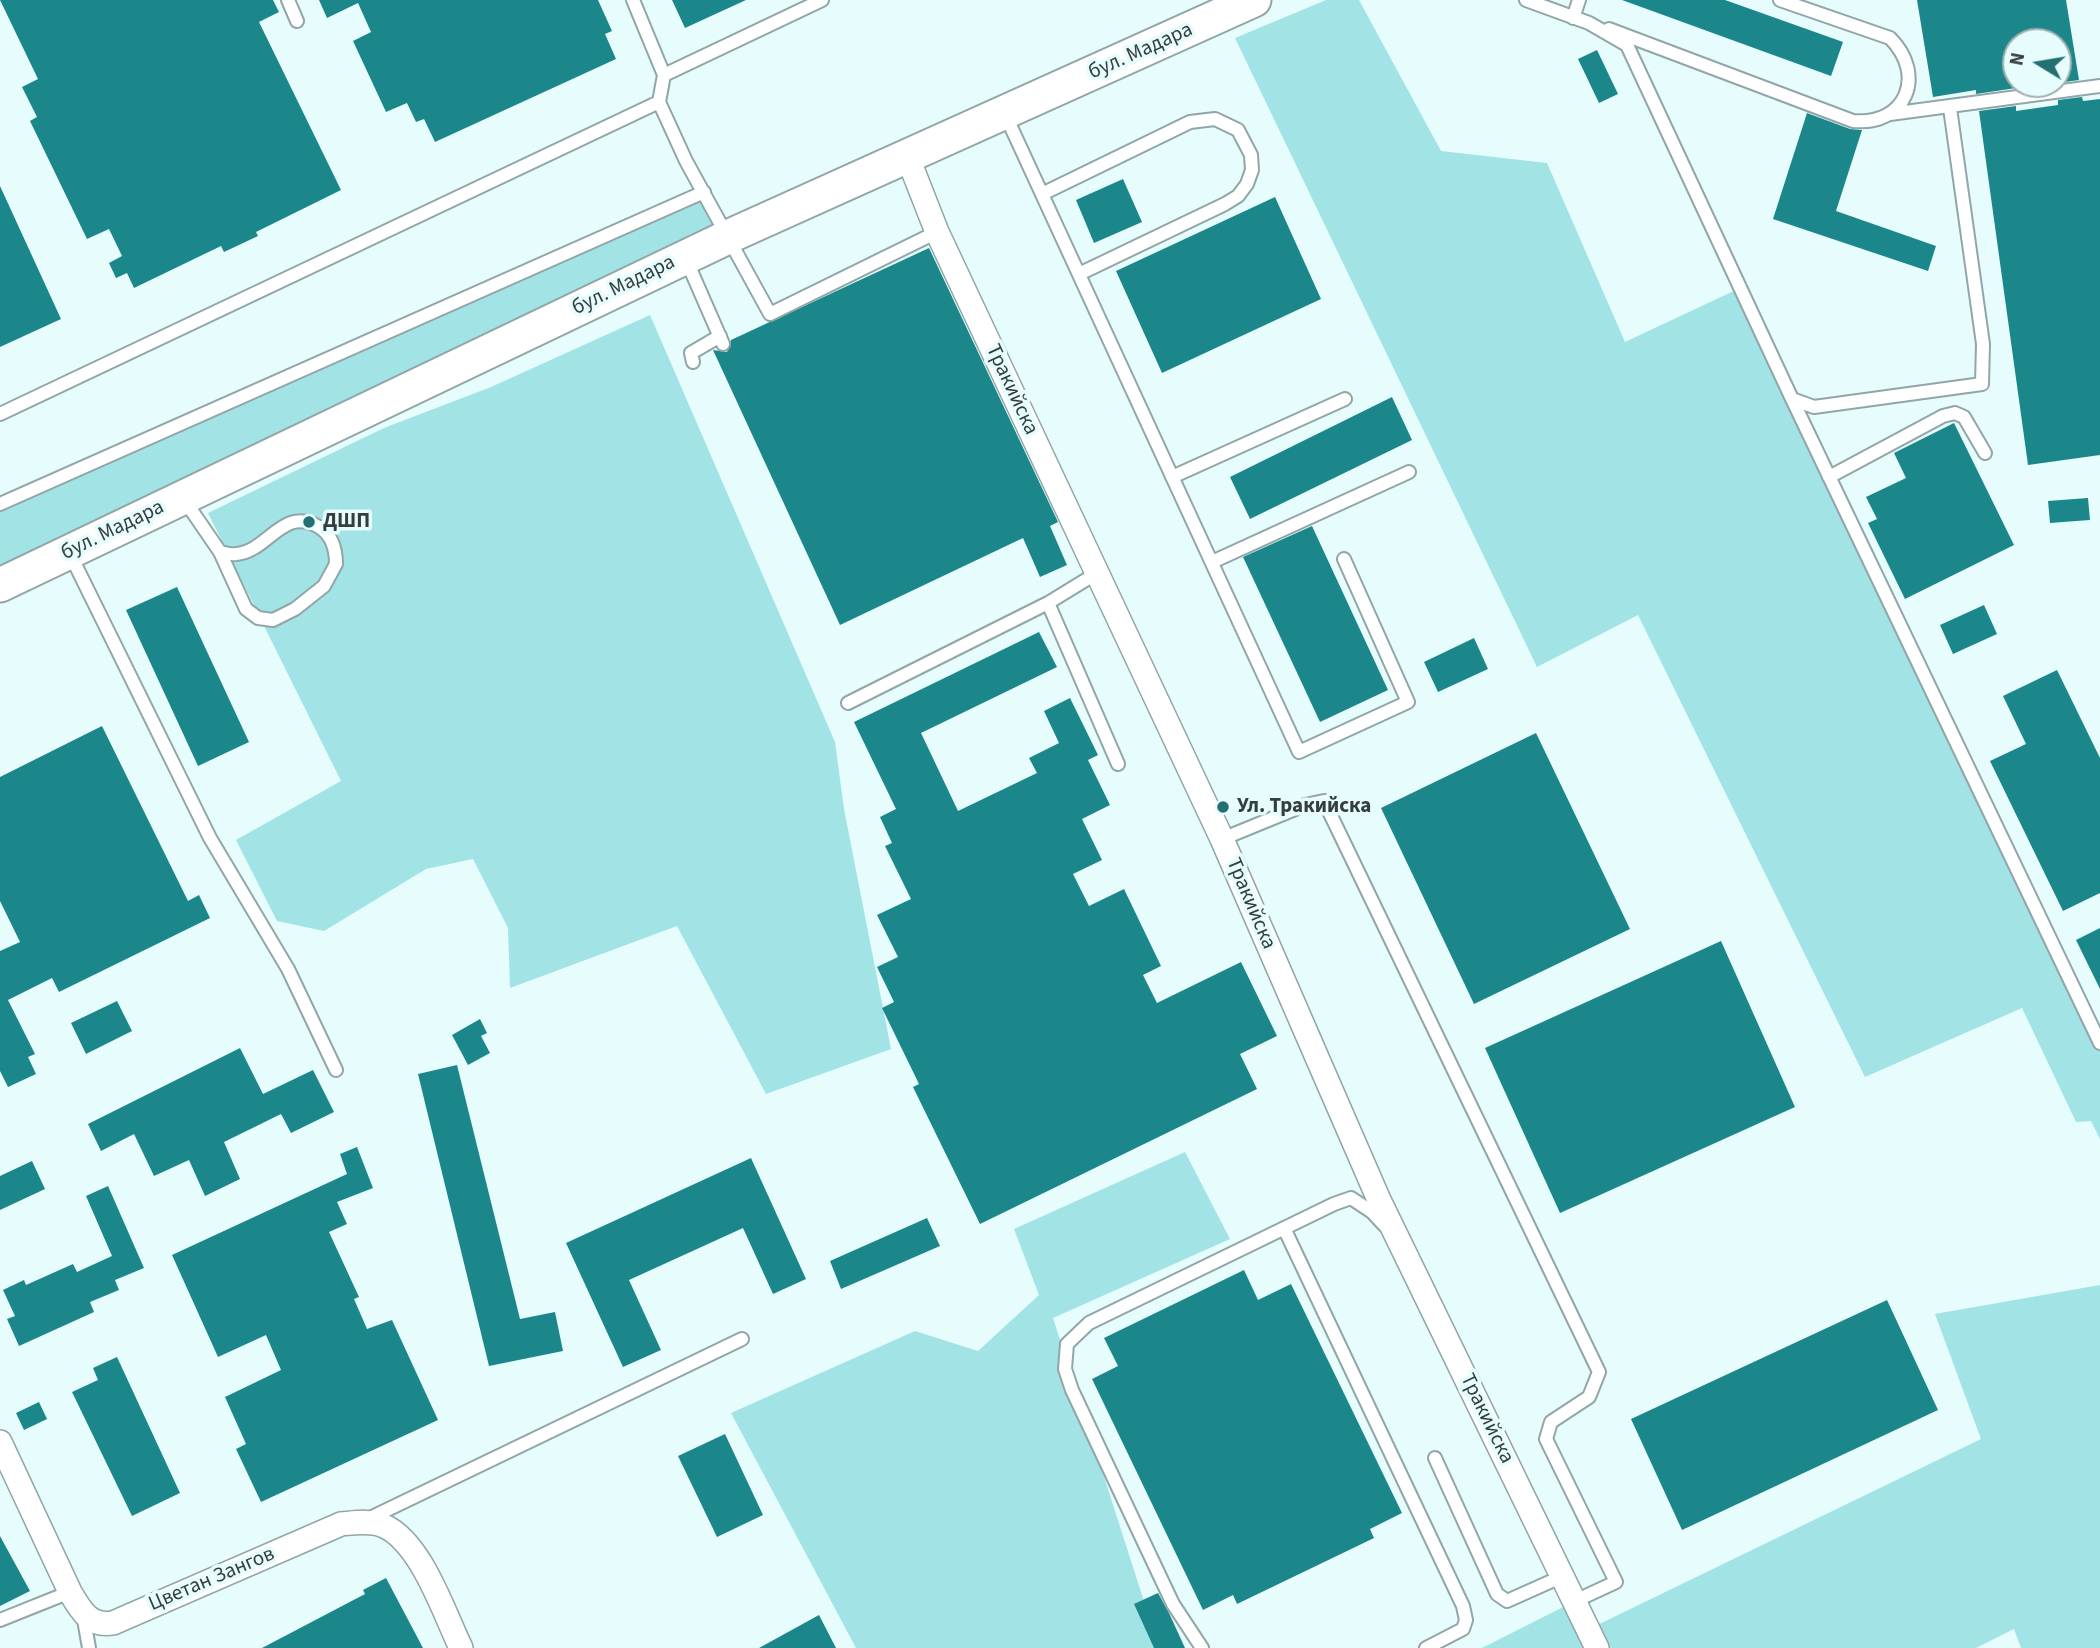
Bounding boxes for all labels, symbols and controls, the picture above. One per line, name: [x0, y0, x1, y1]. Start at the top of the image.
street label: бул. Мадара: [1085, 18, 1197, 86]
north arrow: [2002, 28, 2072, 98]
text: N: [2003, 51, 2032, 68]
street label: бул. Мадара: [569, 250, 679, 322]
street label: Тракийска: [979, 341, 1043, 439]
street label: бул. Мадара: [58, 495, 168, 567]
place label: ДШП: [323, 509, 370, 535]
marker: ДШП: [301, 514, 317, 530]
place label: Ул. Тракийска: [1237, 794, 1371, 820]
marker: Ул. Тракийска: [1215, 799, 1231, 815]
street label: Тракийска: [1220, 855, 1280, 953]
street label: Тракийска: [1453, 1370, 1519, 1468]
street label: Цветан Зангов: [145, 1542, 279, 1618]

